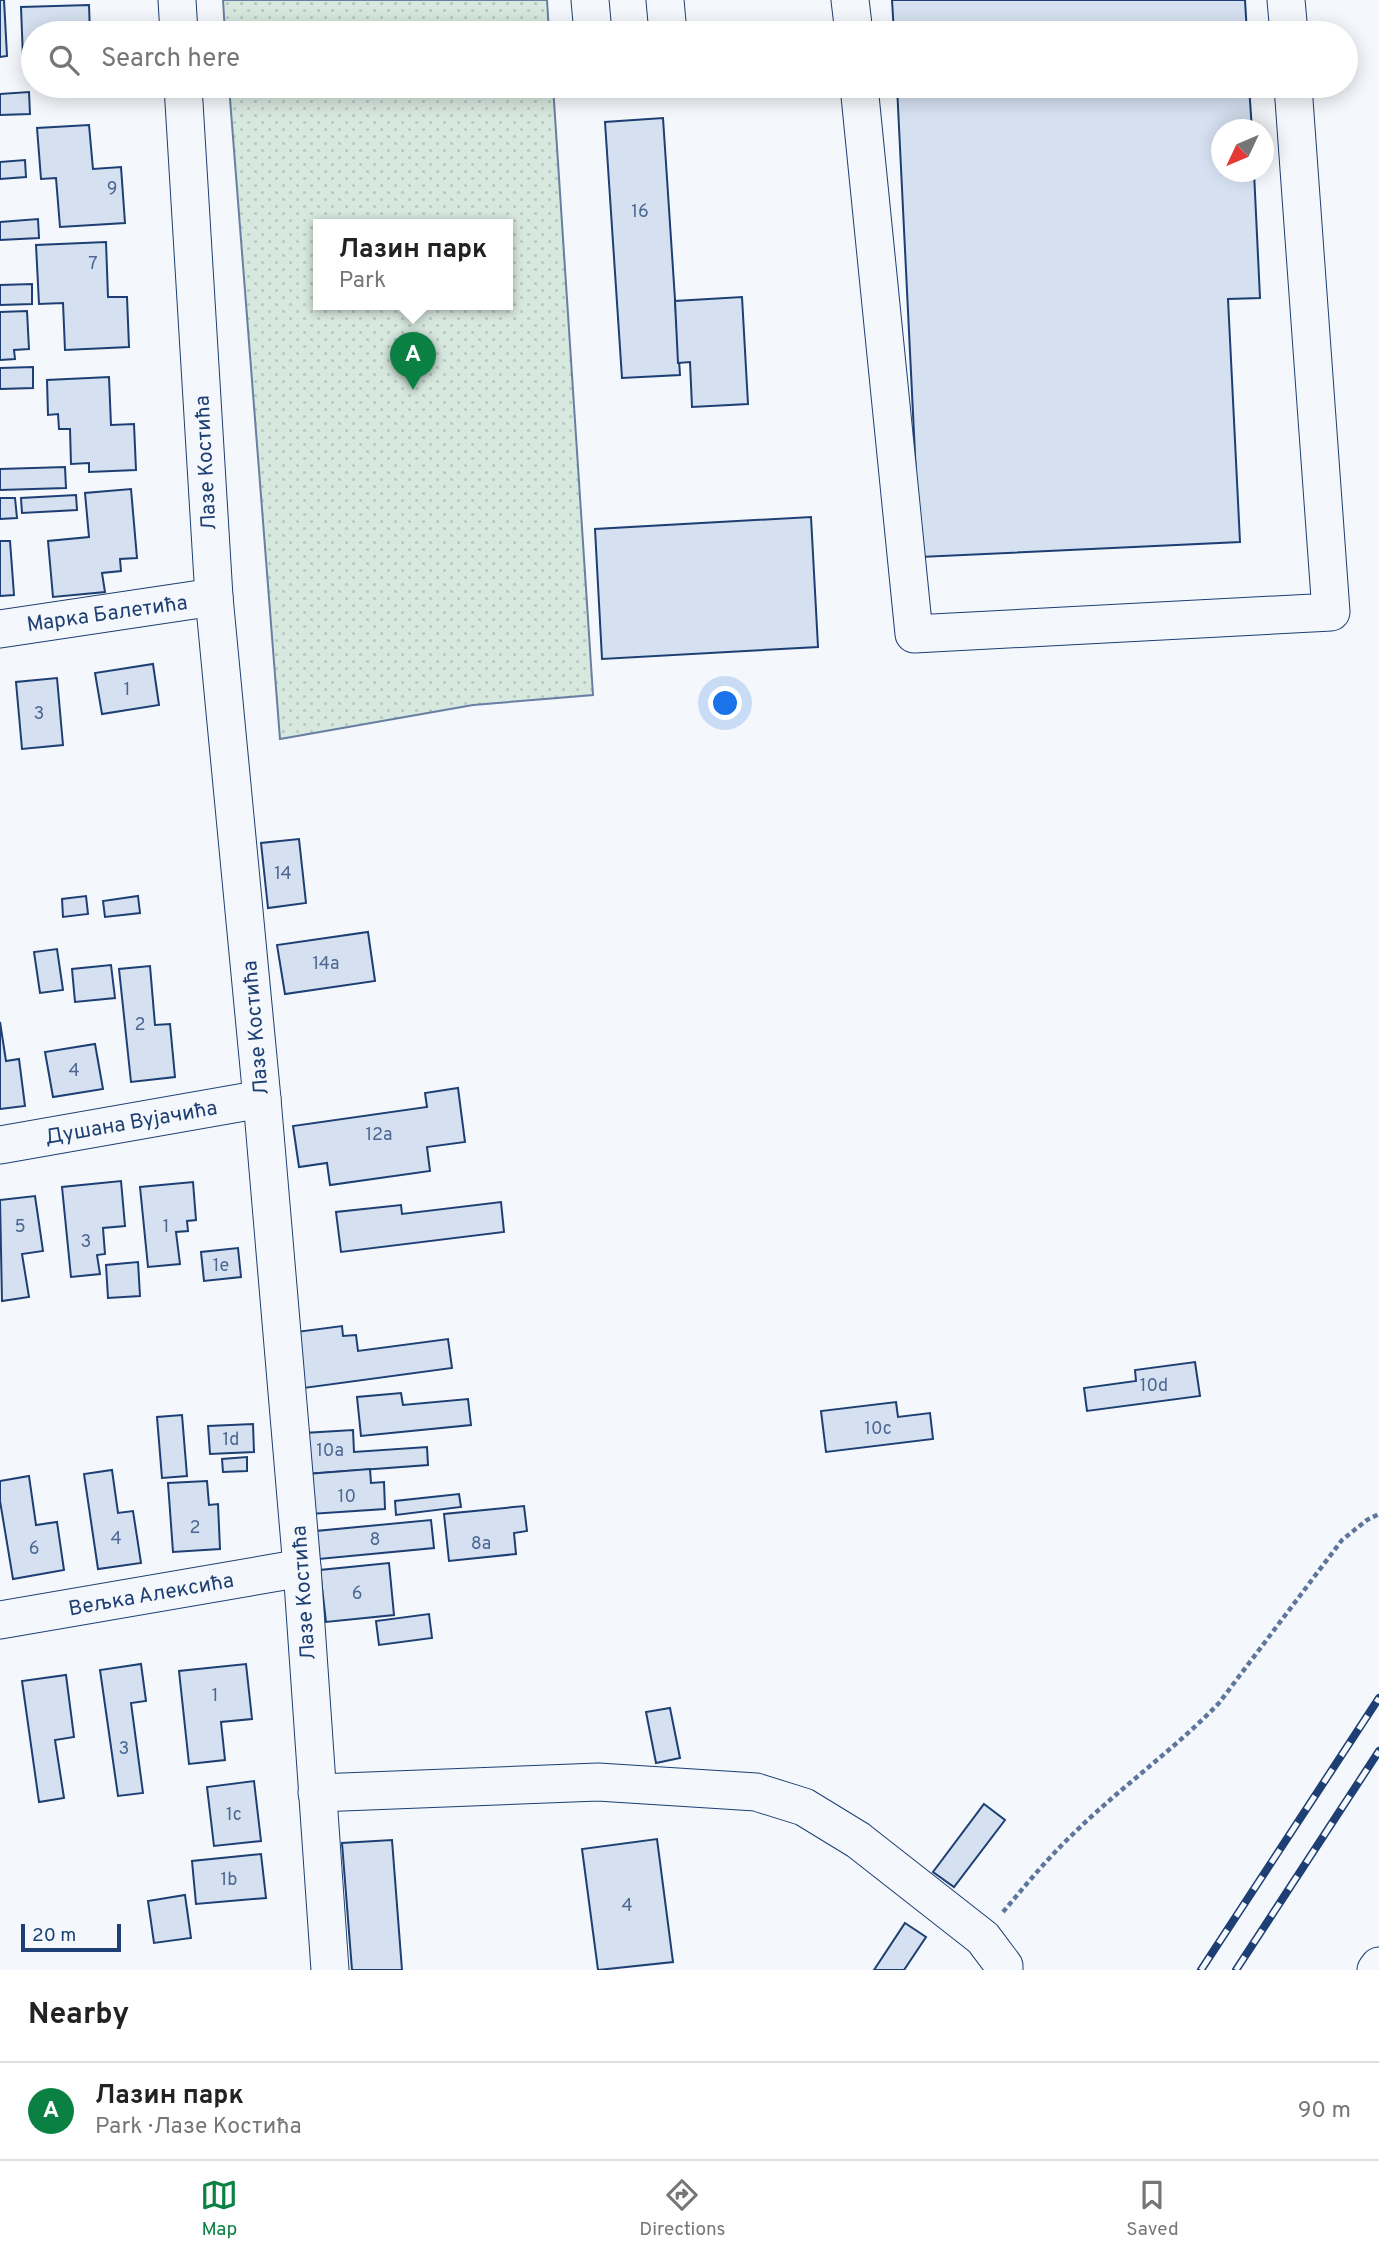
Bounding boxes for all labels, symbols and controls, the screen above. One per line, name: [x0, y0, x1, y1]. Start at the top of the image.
search box: [21, 21, 1358, 98]
icon: search: [45, 41, 83, 79]
text: Search here: [101, 43, 240, 76]
north arrow: [1211, 119, 1274, 182]
house number: 9: [107, 178, 117, 201]
house number: 16: [631, 201, 649, 224]
popup: [313, 219, 513, 310]
text: Лазин парк: [339, 234, 487, 267]
house number: 7: [88, 253, 98, 276]
text: Park: [339, 267, 386, 296]
pin: A: [390, 332, 436, 390]
street label: Лазе Костића: [189, 395, 224, 531]
street label: Марка Балетића: [25, 590, 189, 639]
house number: 1: [124, 679, 130, 702]
your location: [708, 686, 742, 720]
house number: 3: [34, 703, 44, 726]
house number: 14: [274, 863, 292, 886]
house number: 14a: [312, 953, 340, 976]
street label: Лазе Костића: [237, 959, 276, 1097]
house number: 2: [134, 1014, 146, 1037]
house number: 4: [68, 1060, 80, 1083]
street label: Душана Вујачића: [43, 1095, 220, 1152]
house number: 12a: [365, 1124, 393, 1147]
house number: 5: [14, 1216, 26, 1239]
house number: 1: [163, 1216, 169, 1239]
house number: 3: [81, 1231, 91, 1254]
house number: 1e: [213, 1255, 229, 1278]
house number: 10d: [1140, 1375, 1168, 1398]
house number: 10c: [864, 1418, 892, 1441]
house number: 1d: [223, 1429, 239, 1452]
house number: 10a: [316, 1440, 344, 1463]
house number: 10: [338, 1486, 356, 1509]
house number: 2: [189, 1517, 201, 1540]
street label: Лазе Костића: [286, 1524, 323, 1661]
house number: 4: [110, 1528, 122, 1551]
house number: 8: [370, 1529, 381, 1552]
house number: 8a: [471, 1533, 491, 1556]
house number: 6: [29, 1538, 39, 1561]
street label: Вељка Алексића: [66, 1568, 236, 1623]
house number: 6: [352, 1583, 362, 1606]
house number: 1: [212, 1685, 218, 1708]
house number: 3: [119, 1738, 129, 1761]
house number: 1c: [226, 1804, 242, 1827]
house number: 1b: [221, 1869, 237, 1892]
house number: 4: [621, 1895, 633, 1918]
scale bar: [21, 1921, 121, 1953]
text: 20 m: [32, 1924, 76, 1948]
text: Nearby: [28, 1997, 129, 2034]
text: Лазин парк: [95, 2080, 244, 2113]
text: A: [43, 2097, 59, 2126]
text: 90 m: [1298, 2097, 1351, 2126]
text: Park · Лазе Костића: [95, 2113, 302, 2142]
tab: Map: [200, 2176, 238, 2242]
tab: Directions: [639, 2176, 726, 2242]
tab: Saved: [1126, 2176, 1179, 2242]

